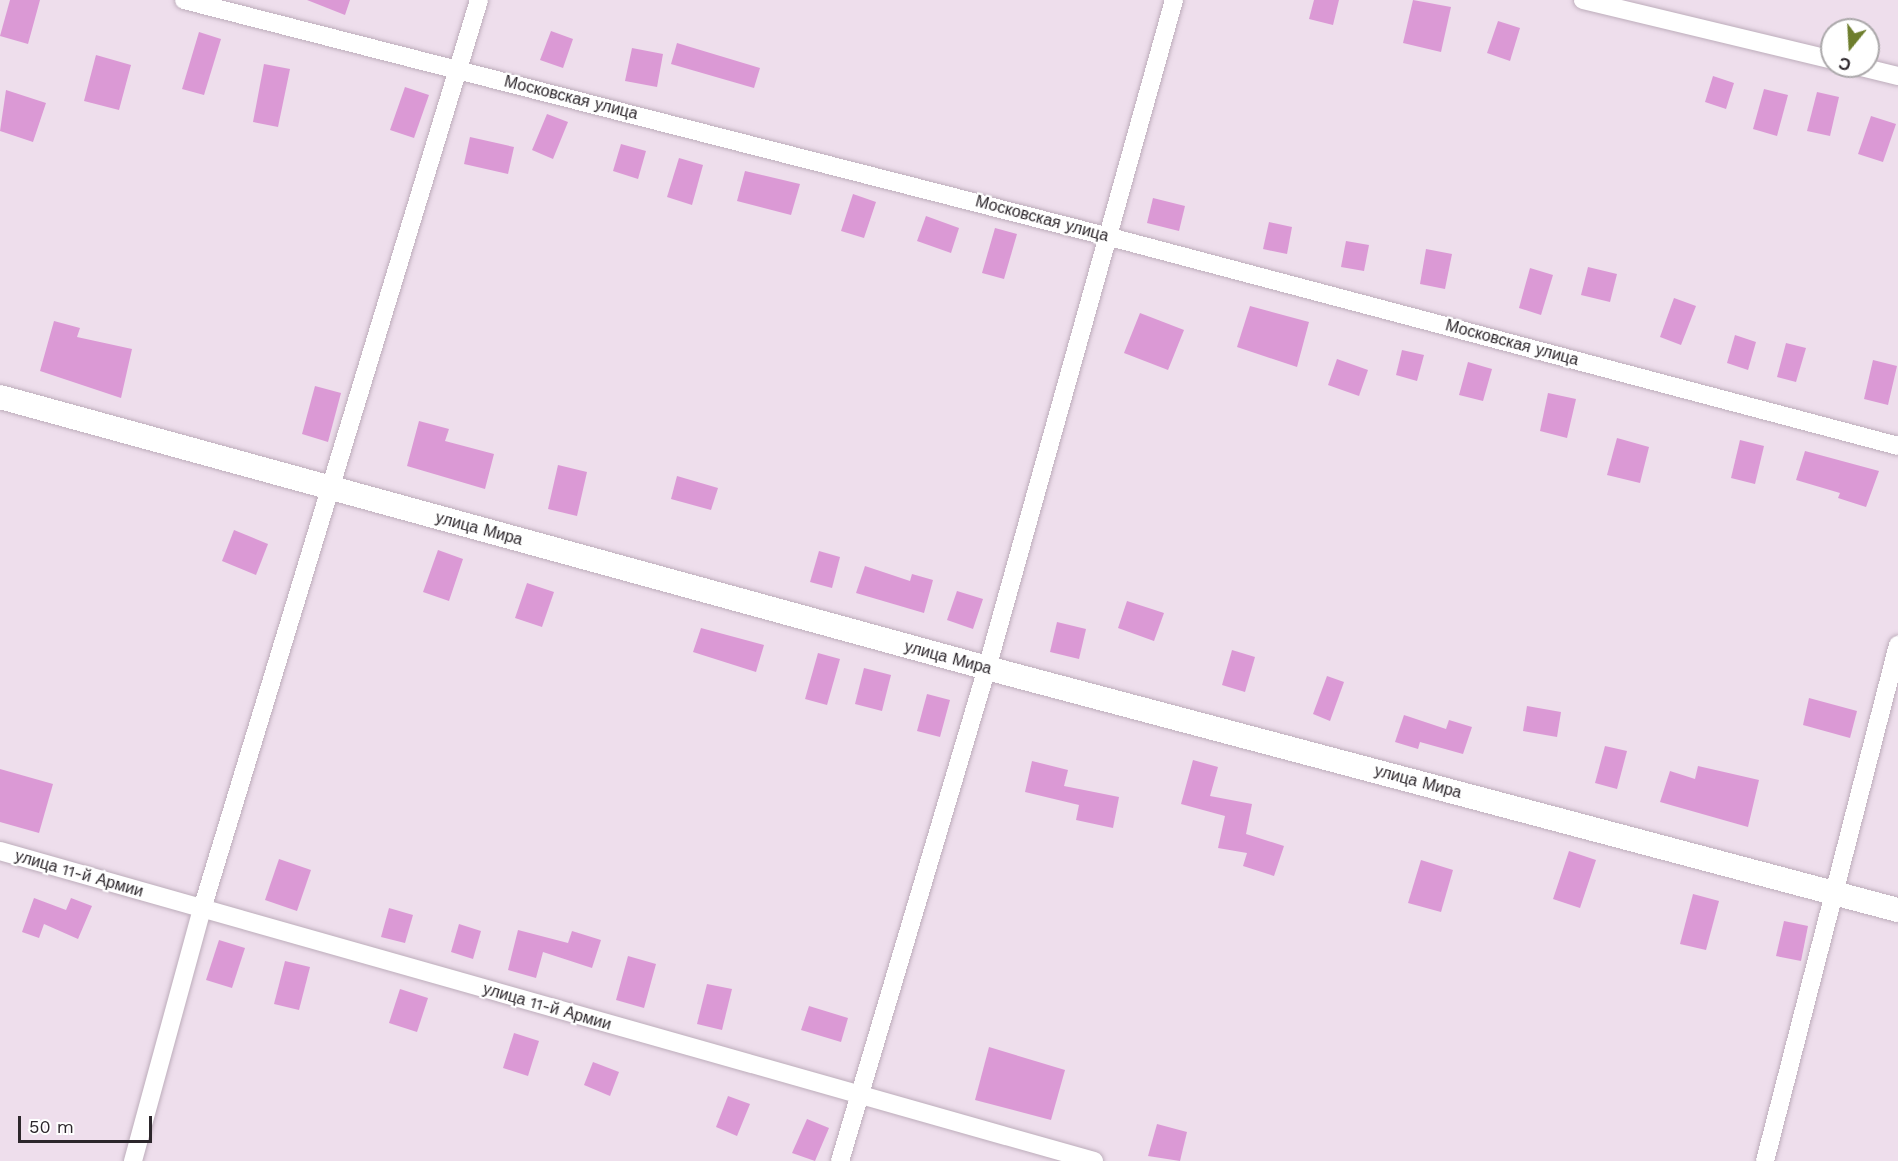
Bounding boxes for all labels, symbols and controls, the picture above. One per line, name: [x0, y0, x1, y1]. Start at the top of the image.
north arrow: [1820, 18, 1880, 78]
text: С: [1836, 53, 1853, 75]
street label: Московская улица: [502, 72, 640, 124]
street label: Московская улица: [973, 192, 1111, 246]
street label: Московская улица: [1443, 316, 1581, 370]
street label: улица Мира: [433, 508, 525, 550]
street label: улица Мира: [902, 637, 994, 679]
street label: улица Мира: [1372, 761, 1464, 803]
street label: улица 11-й Армии: [12, 846, 146, 902]
street label: улица 11-й Армии: [480, 979, 614, 1035]
scale bar: [21, 1104, 154, 1142]
text: 50 m: [29, 1116, 74, 1137]

